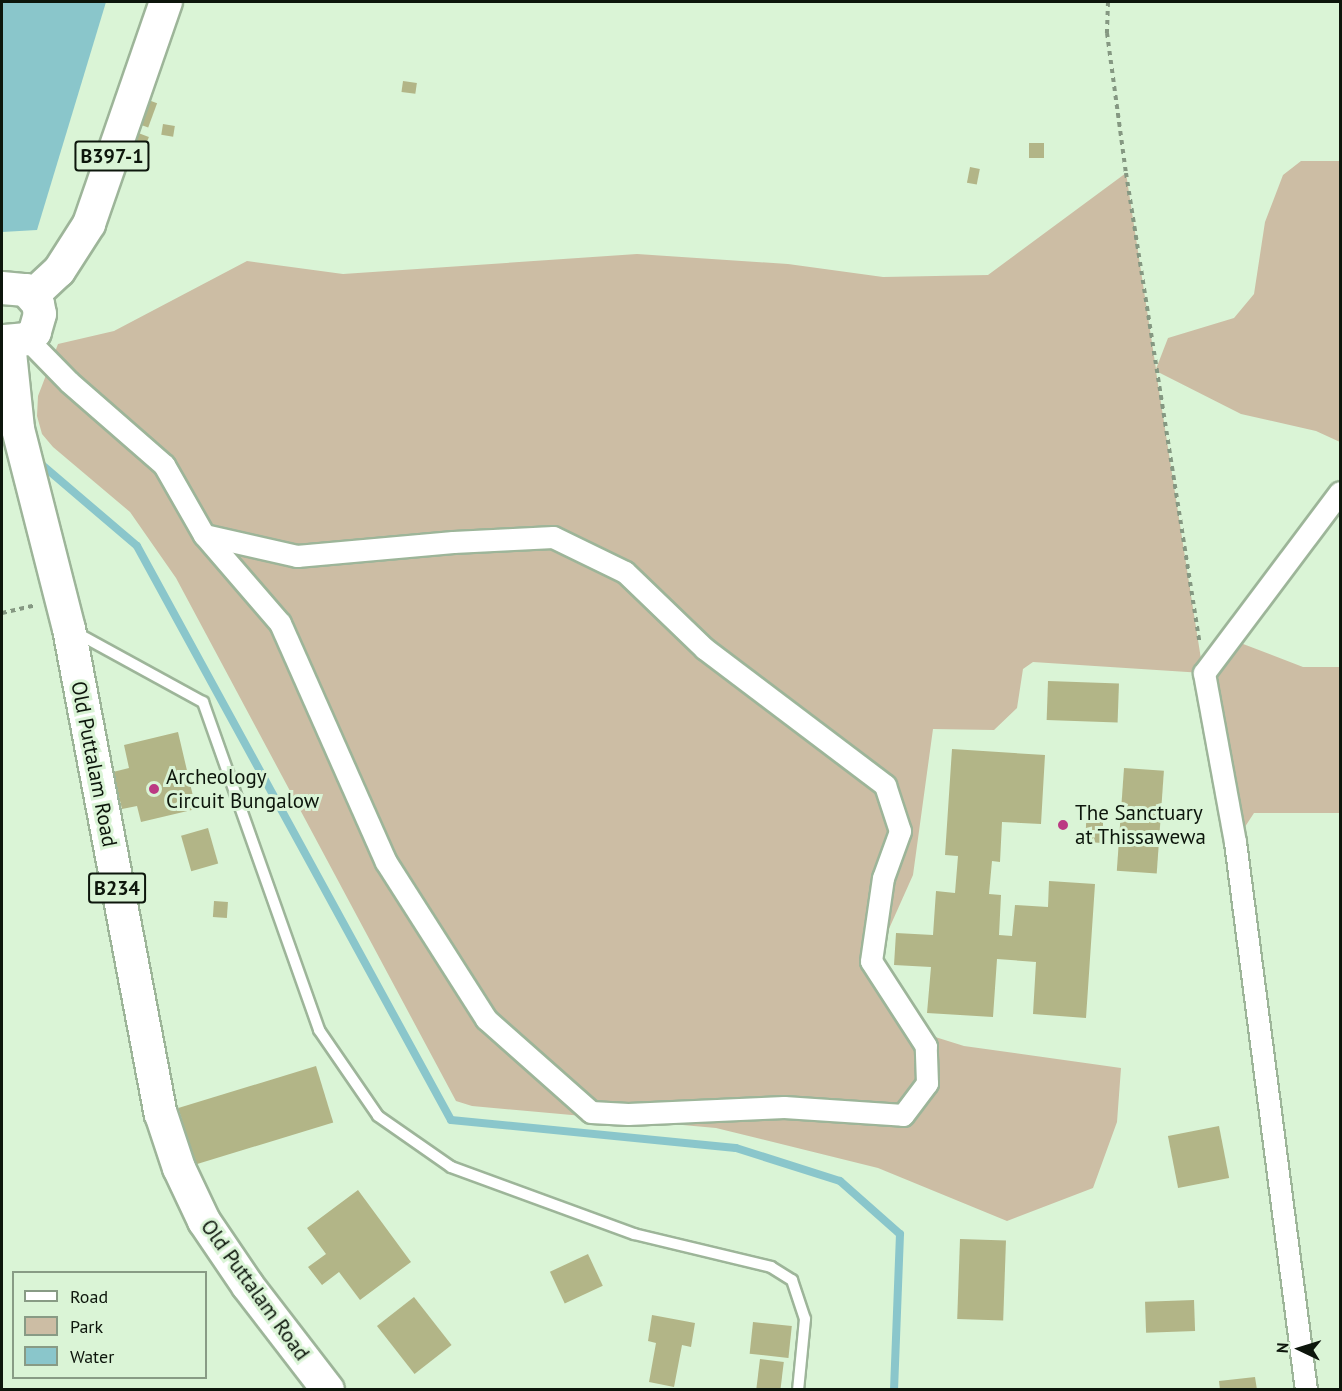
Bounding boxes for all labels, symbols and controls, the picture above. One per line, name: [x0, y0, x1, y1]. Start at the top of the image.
road number: B397-1: [73, 139, 151, 173]
street label: Old Puttalam Road: [66, 679, 122, 849]
place label: Archeology Circuit Bungalow: [166, 764, 319, 814]
marker: Archeology Circuit Bungalow: [147, 782, 161, 796]
place label: The Sanctuary at Thissawewa: [1075, 800, 1207, 850]
marker: The Sanctuary at Thissawewa: [1056, 818, 1070, 832]
road number: B234: [87, 871, 147, 905]
street label: Old Puttalam Road: [195, 1215, 315, 1365]
legend: [12, 1271, 207, 1379]
text: Road: [70, 1285, 108, 1308]
text: Park: [70, 1315, 103, 1338]
north arrow: [1270, 1319, 1330, 1379]
text: N: [1272, 1342, 1292, 1354]
text: Water: [70, 1345, 114, 1368]

